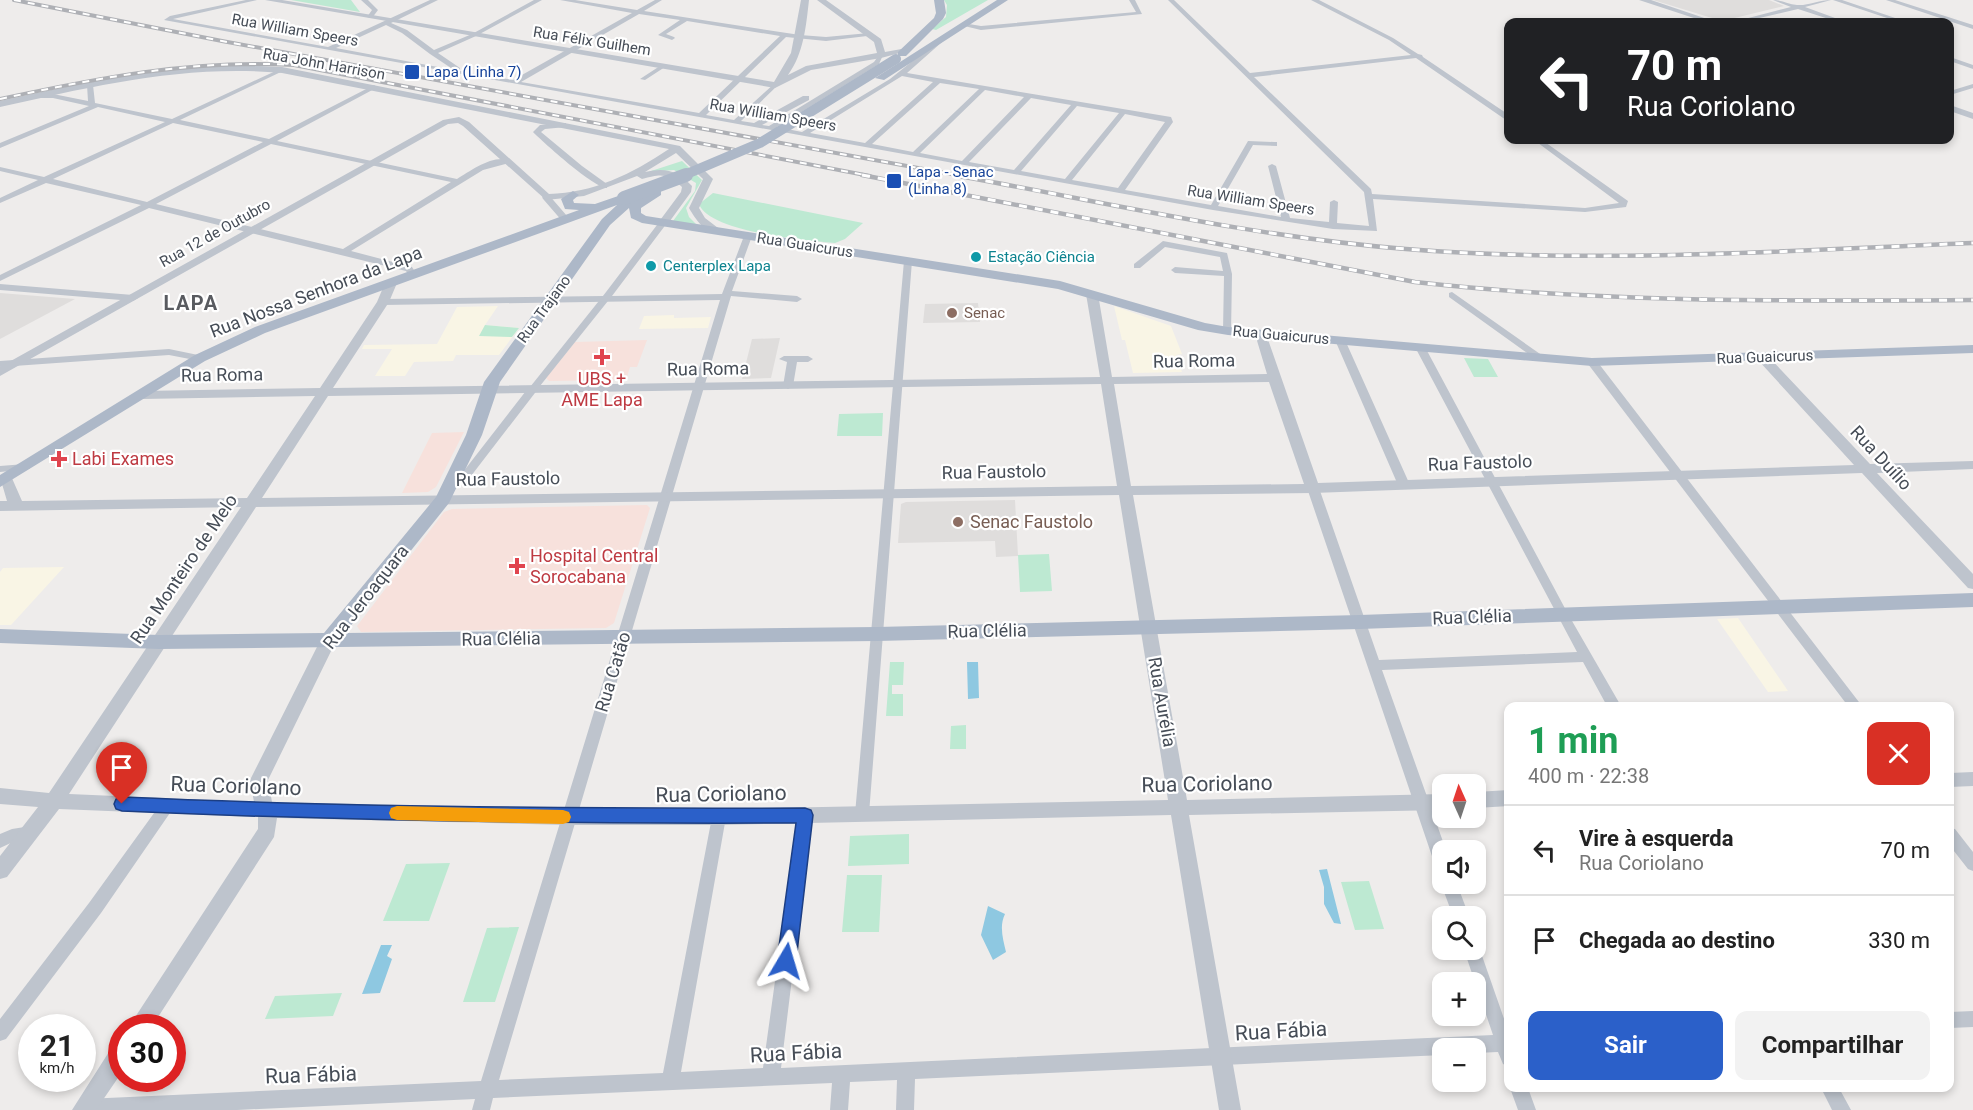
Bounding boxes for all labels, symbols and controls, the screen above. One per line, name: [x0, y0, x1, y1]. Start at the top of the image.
street label: Rua William Speers: [230, 10, 360, 50]
street label: Rua Félix Guilhem: [532, 23, 652, 59]
text: 70 m: [1627, 41, 1722, 90]
icon: left: [1528, 42, 1606, 120]
street label: Rua John Harrison: [262, 44, 386, 84]
marker: Lapa (Linha 7): [403, 63, 421, 81]
place label: Lapa (Linha 7): [426, 63, 521, 81]
text: Rua Coriolano: [1627, 91, 1796, 123]
street label: Rua William Speers: [708, 95, 838, 135]
place label: Lapa - Senac (Linha 8): [908, 163, 994, 198]
marker: Lapa - Senac (Linha 8): [885, 172, 903, 190]
street label: Rua William Speers: [1186, 181, 1316, 219]
street label: Rua 12 de Outubro: [156, 195, 274, 271]
street label: Rua Guaicurus: [756, 229, 854, 261]
street label: Rua Nossa Senhora da Lapa: [207, 241, 425, 342]
place label: Estação Ciência: [988, 248, 1095, 266]
marker: Estação Ciência: [969, 250, 983, 264]
place label: Centerplex Lapa: [663, 257, 771, 275]
marker: Centerplex Lapa: [644, 259, 658, 273]
street label: Rua Trajano: [513, 272, 575, 346]
district label: LAPA: [163, 291, 219, 315]
place label: Senac: [964, 304, 1005, 322]
marker: Senac: [945, 306, 959, 320]
street label: Rua Guaicurus: [1232, 322, 1330, 348]
street label: Rua Guaicurus: [1716, 346, 1814, 368]
marker: UBS + AME Lapa: [593, 348, 611, 366]
street label: Rua Roma: [1153, 349, 1235, 372]
street label: Rua Roma: [667, 357, 749, 380]
street label: Rua Roma: [181, 363, 263, 386]
place label: UBS + AME Lapa: [561, 368, 643, 410]
street label: Rua Duílio: [1846, 421, 1916, 494]
place label: Labi Exames: [72, 448, 174, 469]
marker: Labi Exames: [50, 450, 68, 468]
street label: Rua Faustolo: [1427, 450, 1533, 475]
street label: Rua Faustolo: [942, 460, 1046, 483]
street label: Rua Faustolo: [456, 467, 560, 490]
street label: Rua Monteiro de Melo: [126, 490, 241, 647]
place label: Senac Faustolo: [970, 511, 1093, 532]
marker: Senac Faustolo: [951, 515, 965, 529]
street label: Rua Jeroaquara: [318, 540, 413, 653]
place label: Hospital Central Sorocabana: [530, 545, 658, 587]
marker: Hospital Central Sorocabana: [508, 557, 526, 575]
street label: Rua Clélia: [1432, 605, 1512, 628]
street label: Rua Clélia: [947, 619, 1027, 642]
street label: Rua Clélia: [461, 627, 541, 650]
street label: Rua Catão: [590, 629, 635, 714]
street label: Rua Aurélia: [1144, 655, 1181, 748]
text: 1 min: [1528, 720, 1619, 762]
button: close: [1867, 722, 1930, 785]
pin: [96, 742, 147, 804]
icon: arrive: [105, 751, 138, 784]
text: 400 m · 22:38: [1528, 764, 1649, 788]
street label: Rua Coriolano: [1141, 771, 1273, 797]
street label: Rua Coriolano: [170, 772, 302, 800]
north arrow: [1432, 774, 1486, 828]
map controls: [1432, 774, 1486, 1092]
street label: Rua Coriolano: [655, 781, 787, 807]
text: Vire à esquerda: [1579, 826, 1733, 851]
icon: left: [1528, 834, 1561, 867]
text: 70 m: [1881, 838, 1930, 863]
button: sound: [1432, 840, 1486, 894]
text: Rua Coriolano: [1579, 851, 1704, 875]
button: search: [1432, 906, 1486, 960]
icon: arrive: [1528, 924, 1561, 957]
text: Chegada ao destino: [1579, 928, 1775, 953]
text: 330 m: [1868, 928, 1930, 953]
position arrow: [754, 929, 818, 993]
button: +: [1432, 972, 1486, 1026]
button: Sair: [1528, 1011, 1723, 1080]
button: Compartilhar: [1735, 1011, 1930, 1080]
speed limit sign: 30: [108, 1014, 186, 1092]
street label: Rua Fábia: [1234, 1017, 1328, 1045]
text: 21: [40, 1028, 74, 1063]
button: −: [1432, 1038, 1486, 1092]
street label: Rua Fábia: [749, 1039, 843, 1067]
text: km/h: [39, 1059, 75, 1077]
street label: Rua Fábia: [265, 1061, 357, 1089]

